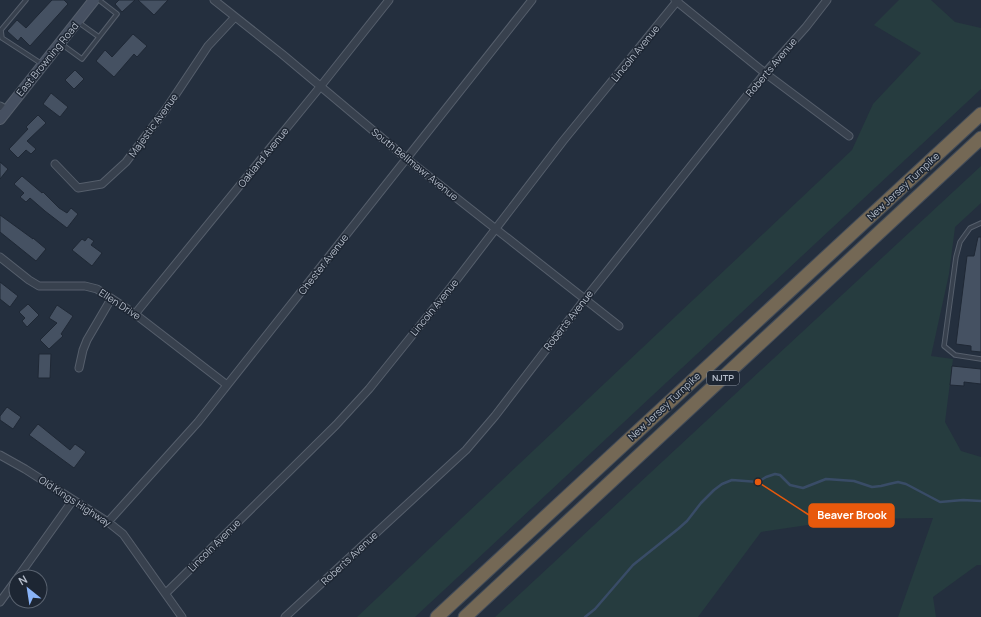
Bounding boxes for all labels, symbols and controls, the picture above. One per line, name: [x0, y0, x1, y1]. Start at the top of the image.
street label: East Browning Road: [13, 19, 81, 99]
street label: Lincoln Avenue: [608, 22, 662, 84]
street label: Roberts Avenue: [742, 34, 800, 99]
street label: Majestic Avenue: [125, 90, 181, 160]
street label: Oakland Avenue: [234, 124, 292, 190]
street label: South Bellmawr Avenue: [369, 125, 461, 204]
street label: New Jersey Turnpike: [864, 149, 942, 223]
street label: Chester Avenue: [295, 231, 351, 297]
street label: Lincoln Avenue: [407, 276, 461, 338]
street label: Ellen Drive: [96, 285, 144, 323]
street label: Roberts Avenue: [540, 287, 596, 353]
street label: New Jersey Turnpike: [625, 369, 703, 443]
road number: NJTP: [707, 371, 739, 385]
street label: Old Kings Highway: [36, 472, 115, 530]
callout: Beaver Brook: [809, 504, 894, 527]
text: Beaver Brook: [817, 507, 888, 522]
street label: Lincoln Avenue: [185, 515, 244, 574]
street label: Roberts Avenue: [317, 528, 381, 588]
north arrow: [8, 569, 48, 609]
text: N: [16, 571, 30, 588]

